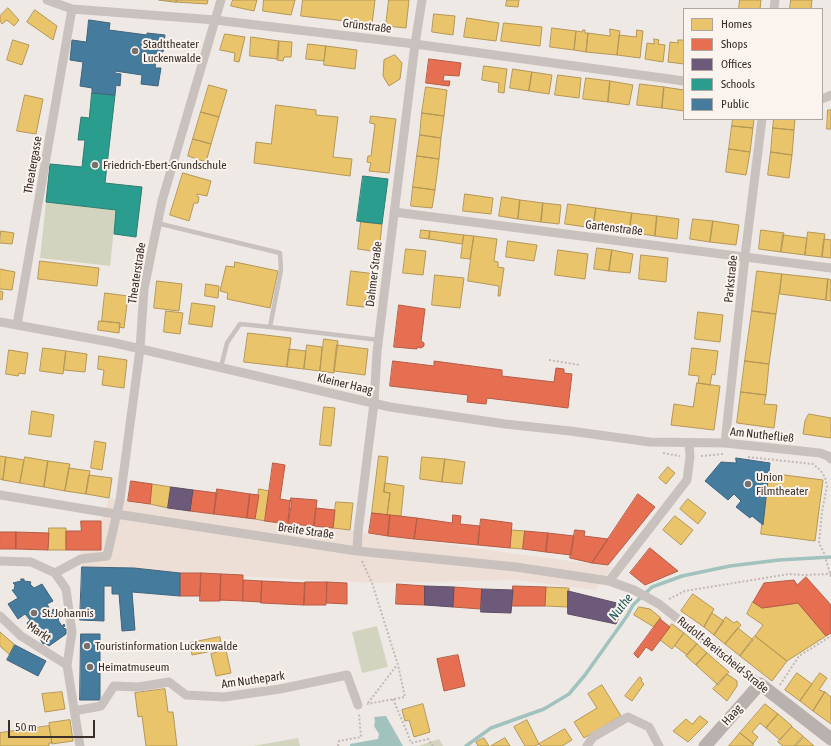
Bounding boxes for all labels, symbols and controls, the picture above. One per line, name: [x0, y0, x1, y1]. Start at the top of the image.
legend: [683, 8, 823, 120]
street label: Grünstraße: [342, 16, 392, 36]
text: Homes: [721, 17, 752, 31]
place label: Stadttheater Luckenwalde: [143, 37, 201, 65]
text: Shops: [721, 37, 747, 51]
marker: Stadttheater Luckenwalde: [130, 46, 140, 56]
text: Offices: [721, 57, 751, 71]
text: Schools: [721, 77, 755, 91]
text: Public: [721, 97, 749, 111]
street label: Theatergasse: [21, 135, 45, 195]
place label: Friedrich-Ebert-Grundschule: [103, 158, 227, 172]
marker: Friedrich-Ebert-Grundschule: [90, 160, 100, 170]
street label: Gartenstraße: [585, 217, 643, 239]
street label: Dahmer Straße: [363, 240, 385, 308]
street label: Theaterstraße: [125, 241, 149, 305]
street label: Parkstraße: [721, 255, 741, 303]
street label: Kleiner Haag: [316, 371, 374, 397]
street label: Am Nuthefließ: [729, 424, 795, 446]
place label: Union Filmtheater: [756, 470, 808, 498]
marker: Union Filmtheater: [743, 479, 753, 489]
street label: Breite Straße: [277, 520, 335, 542]
water label: Nuthe: [606, 590, 636, 624]
place label: St. Johannis: [42, 606, 94, 620]
marker: St. Johannis: [29, 608, 39, 618]
street label: Rudolf-Breitscheid-Straße: [674, 614, 772, 696]
street label: Markt: [24, 619, 54, 645]
place label: Touristinformation Luckenwalde: [95, 639, 238, 653]
marker: Touristinformation Luckenwalde: [82, 641, 92, 651]
place label: Heimatmuseum: [98, 660, 169, 674]
marker: Heimatmuseum: [85, 662, 95, 672]
street label: Am Nuthepark: [220, 668, 286, 692]
street label: Haag: [719, 702, 745, 728]
scale bar: [10, 712, 97, 738]
text: 50 m: [15, 720, 37, 734]

